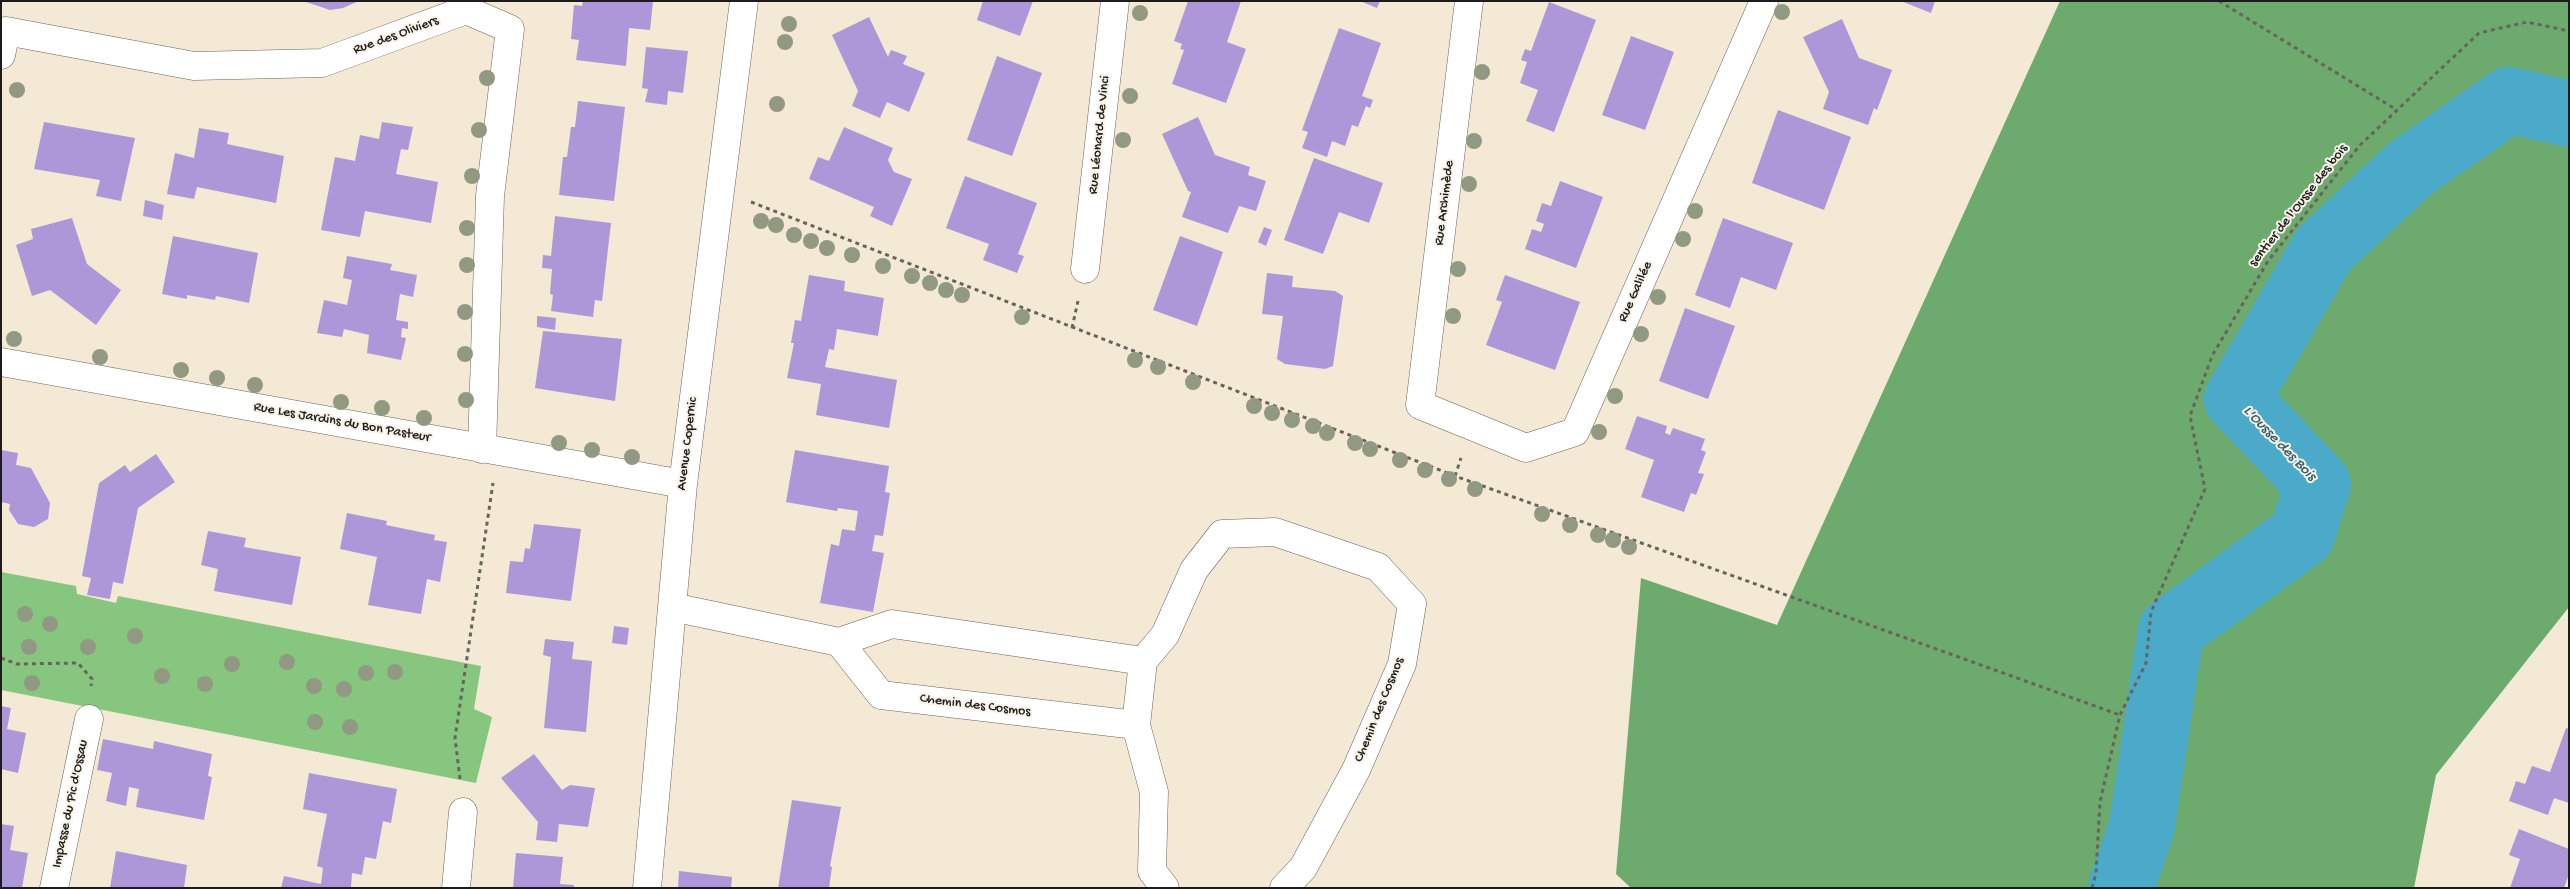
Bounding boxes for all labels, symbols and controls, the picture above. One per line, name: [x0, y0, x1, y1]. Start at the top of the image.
street label: Rue des Oliviers: [351, 13, 441, 59]
street label: Rue Léonard de Vinci: [1085, 75, 1115, 195]
street label: sentier de l'Ousse des bois: [2246, 141, 2352, 271]
street label: Rue Archimède: [1431, 160, 1459, 246]
street label: Rue Galilée: [1615, 259, 1657, 325]
street label: Avenue Copernic: [674, 396, 702, 492]
street label: Rue Les Jardins du Bon Pasteur: [252, 399, 432, 447]
water label: L'Ousse des Bois: [2239, 403, 2319, 485]
street label: Chemin des Cosmos: [1351, 655, 1409, 765]
street label: Chemin des Cosmos: [919, 691, 1031, 721]
street label: Impasse du Pic d'Ossau: [49, 738, 93, 870]

